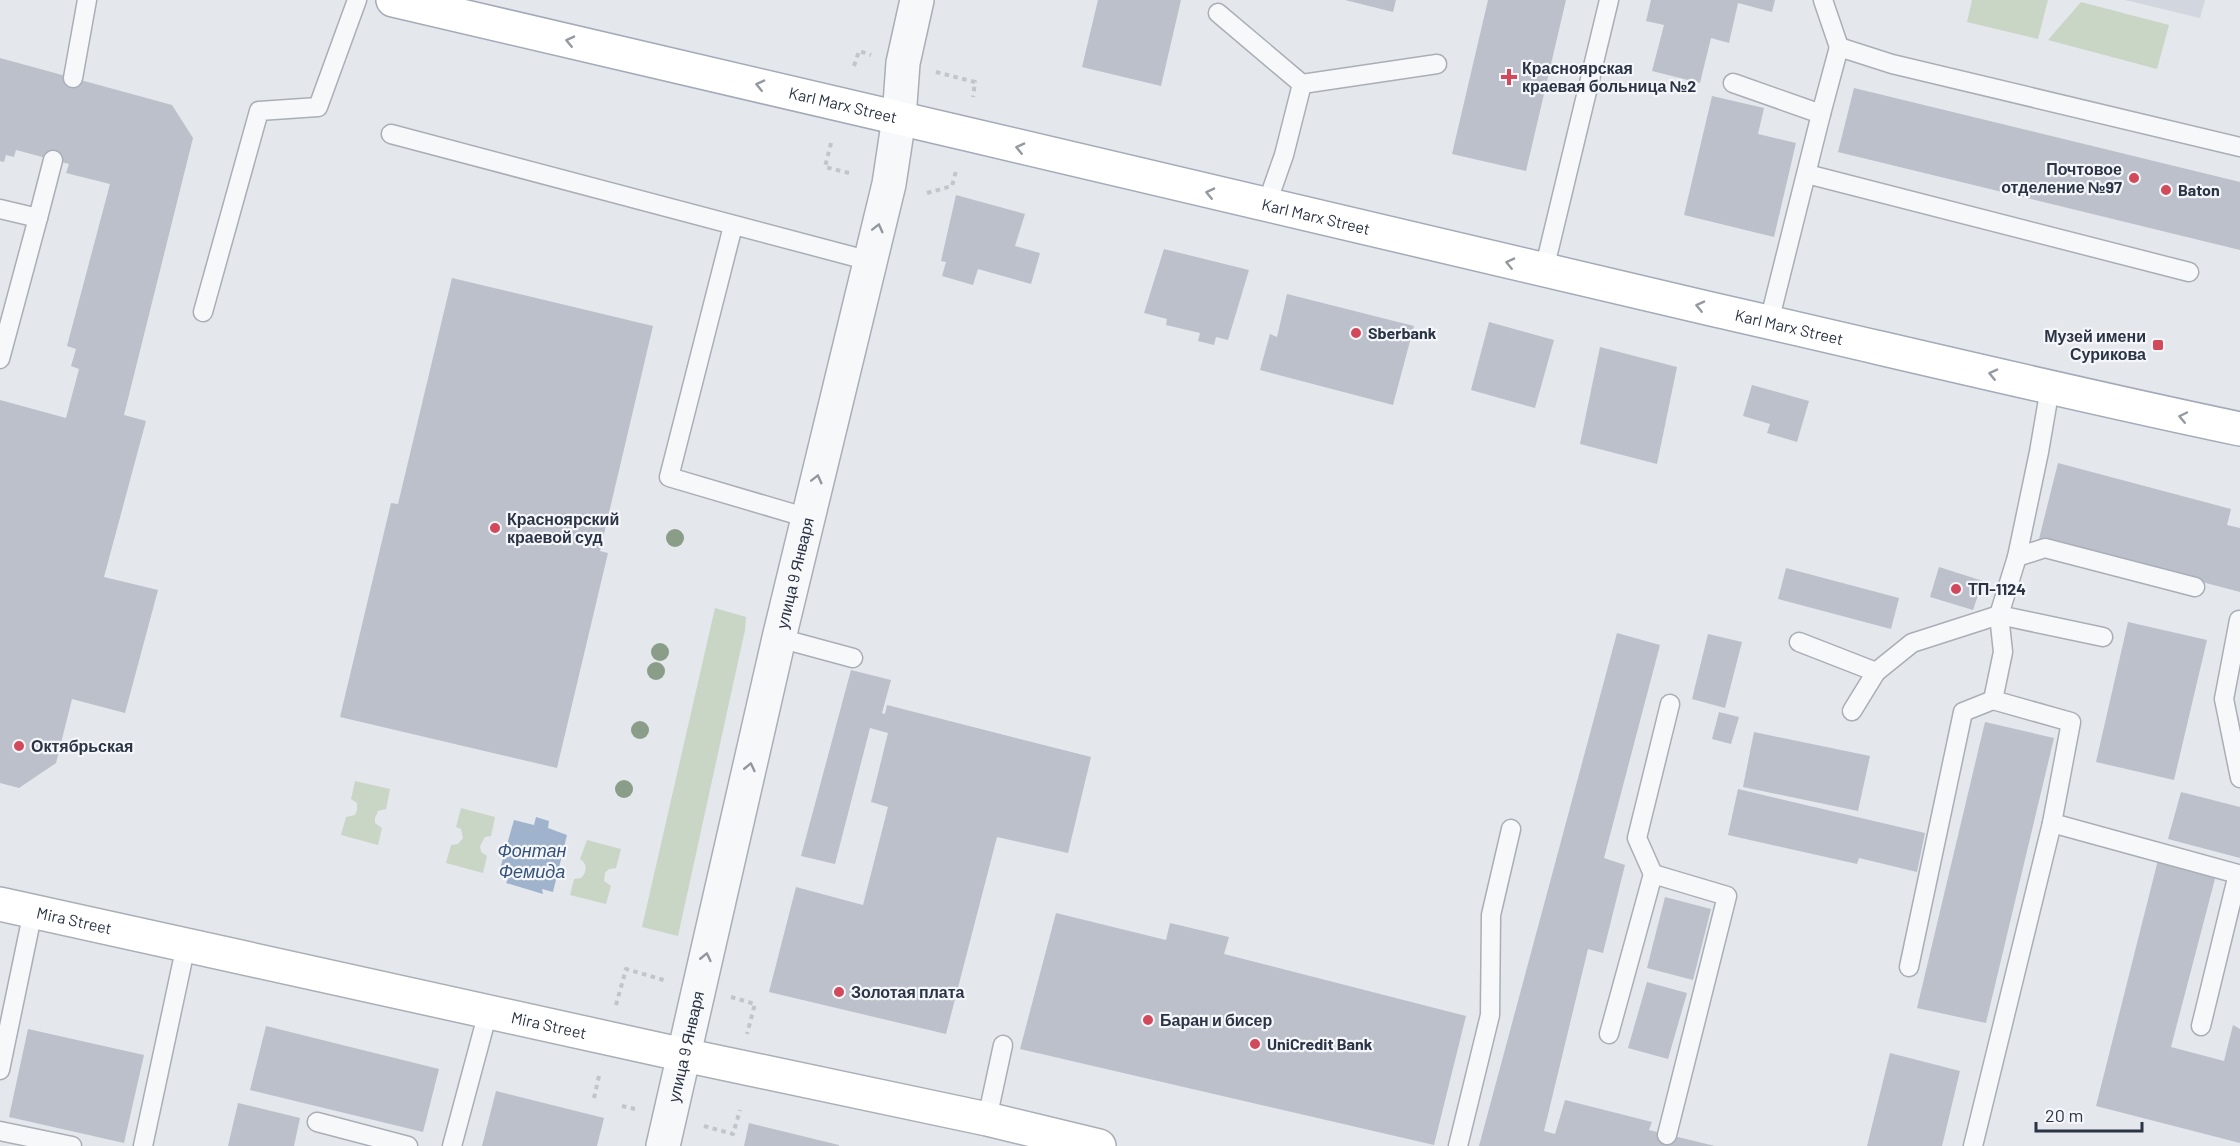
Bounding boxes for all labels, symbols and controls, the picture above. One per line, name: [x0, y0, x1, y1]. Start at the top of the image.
one-way arrow: [566, 35, 576, 48]
place label: Красноярская краевая больница №2: [1522, 58, 1696, 95]
marker: Красноярская краевая больница №2: [1500, 68, 1518, 86]
one-way arrow: [756, 79, 766, 92]
street label: Karl Marx Street: [787, 82, 899, 126]
one-way arrow: [1015, 142, 1025, 155]
place label: Почтовое отделение №97: [2001, 159, 2122, 196]
marker: Почтовое отделение №97: [2127, 171, 2141, 185]
place label: Baton: [2178, 180, 2220, 199]
marker: Baton: [2159, 183, 2173, 197]
one-way arrow: [1205, 187, 1215, 200]
street label: Karl Marx Street: [1260, 194, 1372, 238]
one-way arrow: [870, 224, 883, 234]
one-way arrow: [1506, 257, 1516, 270]
one-way arrow: [1696, 301, 1706, 314]
street label: Karl Marx Street: [1733, 305, 1845, 348]
place label: Sberbank: [1368, 323, 1437, 342]
marker: Sberbank: [1349, 326, 1363, 340]
place label: Музей имени Сурикова: [2044, 326, 2146, 363]
marker: Музей имени Сурикова: [2151, 338, 2165, 352]
one-way arrow: [1988, 369, 1998, 382]
one-way arrow: [2178, 412, 2188, 425]
one-way arrow: [810, 474, 823, 484]
place label: Красноярский краевой суд: [507, 509, 619, 546]
street label: улица 9 Января: [772, 515, 817, 630]
marker: Красноярский краевой суд: [488, 521, 502, 535]
place label: ТП-1124: [1968, 579, 2026, 598]
marker: ТП-1124: [1949, 582, 1963, 596]
place label: Октябрьская: [31, 736, 133, 755]
marker: Октябрьская: [12, 739, 26, 753]
one-way arrow: [742, 762, 755, 772]
water label: Фонтан Фемида: [498, 839, 567, 882]
street label: Mira Street: [35, 902, 114, 937]
one-way arrow: [699, 953, 712, 963]
place label: Золотая плата: [851, 982, 965, 1001]
marker: Золотая плата: [832, 985, 846, 999]
street label: улица 9 Января: [663, 989, 707, 1104]
street label: Mira Street: [510, 1007, 588, 1042]
place label: Баран и бисер: [1160, 1010, 1272, 1029]
marker: Баран и бисер: [1141, 1013, 1155, 1027]
place label: UniCredit Bank: [1267, 1034, 1373, 1053]
marker: UniCredit Bank: [1248, 1037, 1262, 1051]
scale bar: [2036, 1095, 2142, 1133]
text: 20 m: [2045, 1104, 2083, 1126]

